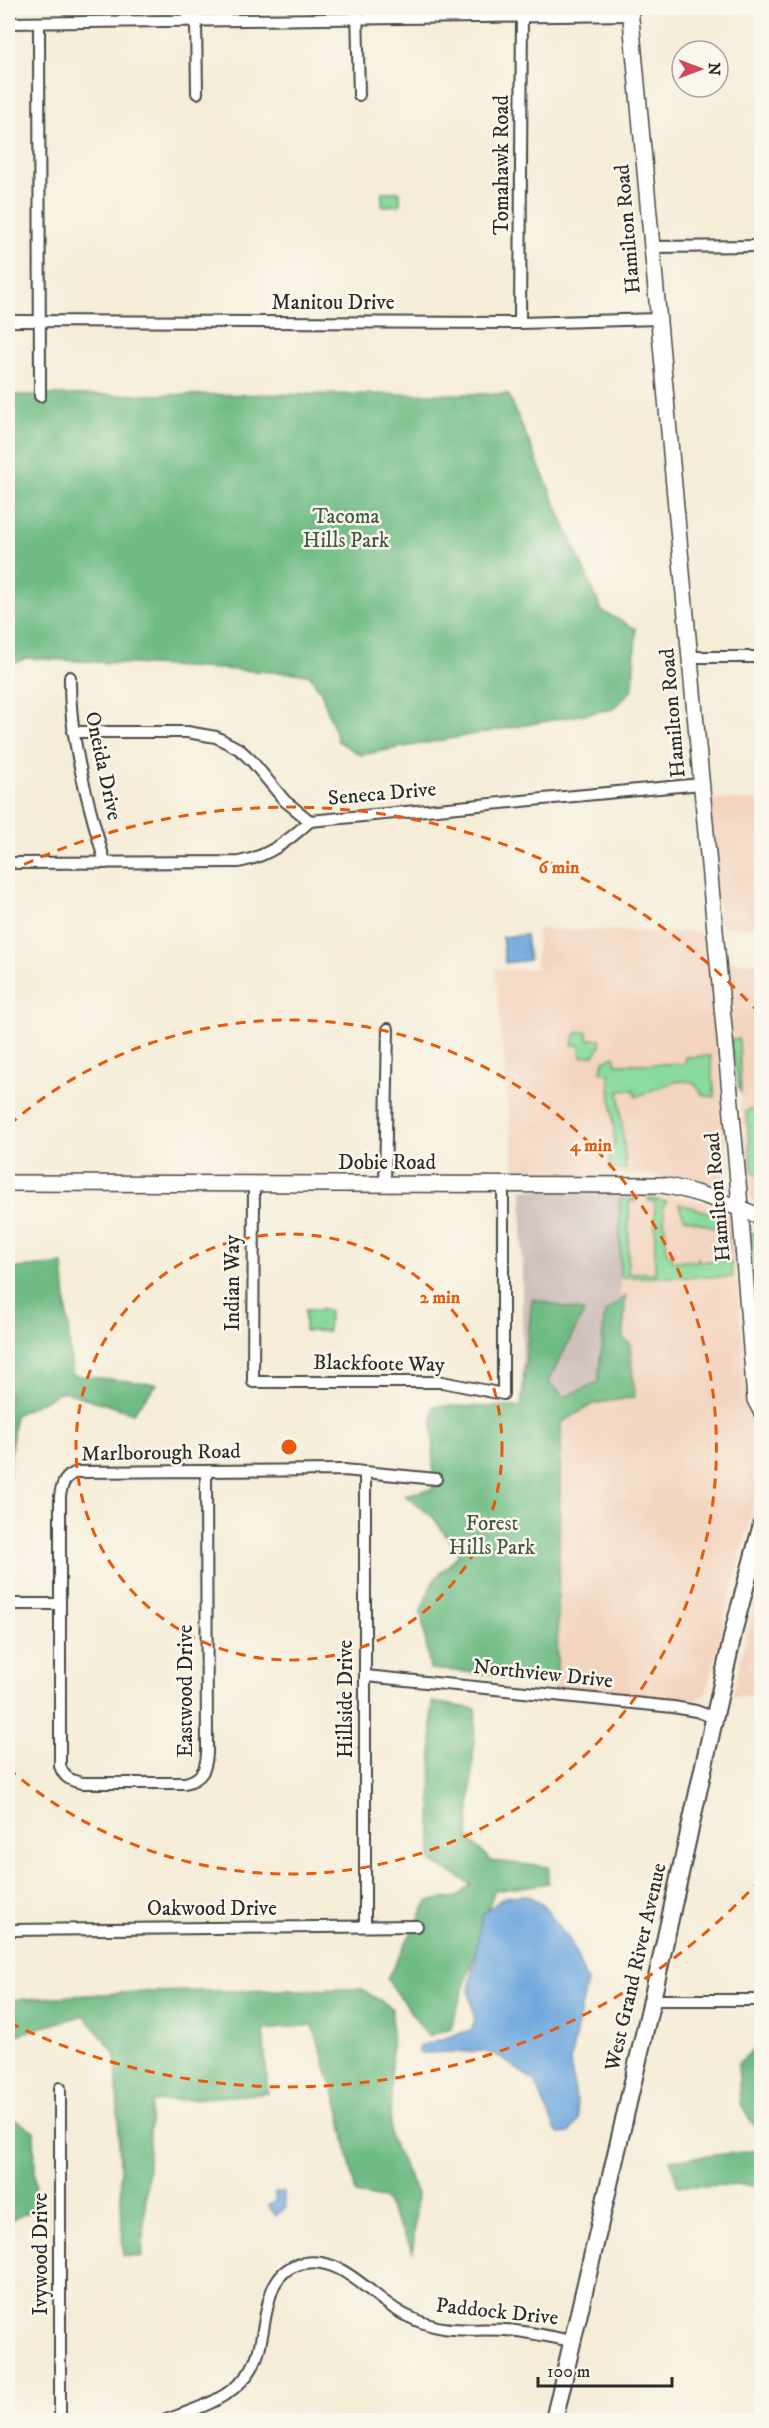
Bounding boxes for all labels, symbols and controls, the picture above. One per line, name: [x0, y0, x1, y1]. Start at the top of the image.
north arrow: [670, 39, 730, 99]
text: N: [704, 62, 724, 76]
street label: Tomahawk Road: [489, 95, 515, 235]
street label: Hamilton Road: [609, 163, 647, 295]
street label: Manitou Drive: [272, 290, 395, 316]
park label: Tacoma Hills Park: [303, 504, 390, 554]
street label: Hamilton Road: [654, 647, 692, 779]
street label: Oneida Drive: [79, 709, 127, 823]
street label: Seneca Drive: [327, 776, 437, 812]
text: 6 min: [539, 857, 580, 879]
street label: Hamilton Road: [699, 1131, 737, 1263]
text: 4 min: [569, 1135, 612, 1157]
street label: Dobie Road: [338, 1150, 436, 1176]
street label: Indian Way: [220, 1234, 246, 1331]
text: 2 min: [420, 1287, 461, 1309]
street label: Blackfoote Way: [313, 1350, 446, 1378]
centre of rings: [279, 1437, 299, 1457]
street label: Marlborough Road: [81, 1439, 241, 1467]
park label: Forest Hills Park: [449, 1511, 536, 1561]
street label: Eastwood Drive: [173, 1624, 199, 1758]
street label: Hillside Drive: [333, 1639, 359, 1758]
street label: Northview Drive: [472, 1654, 614, 1694]
street label: West Grand River Avenue: [599, 1860, 673, 2074]
street label: Oakwood Drive: [147, 1896, 277, 1922]
street label: Ivywood Drive: [28, 2192, 54, 2316]
street label: Paddock Drive: [434, 2293, 560, 2331]
scale bar: [538, 2350, 672, 2388]
text: 100 m: [547, 2361, 590, 2383]

